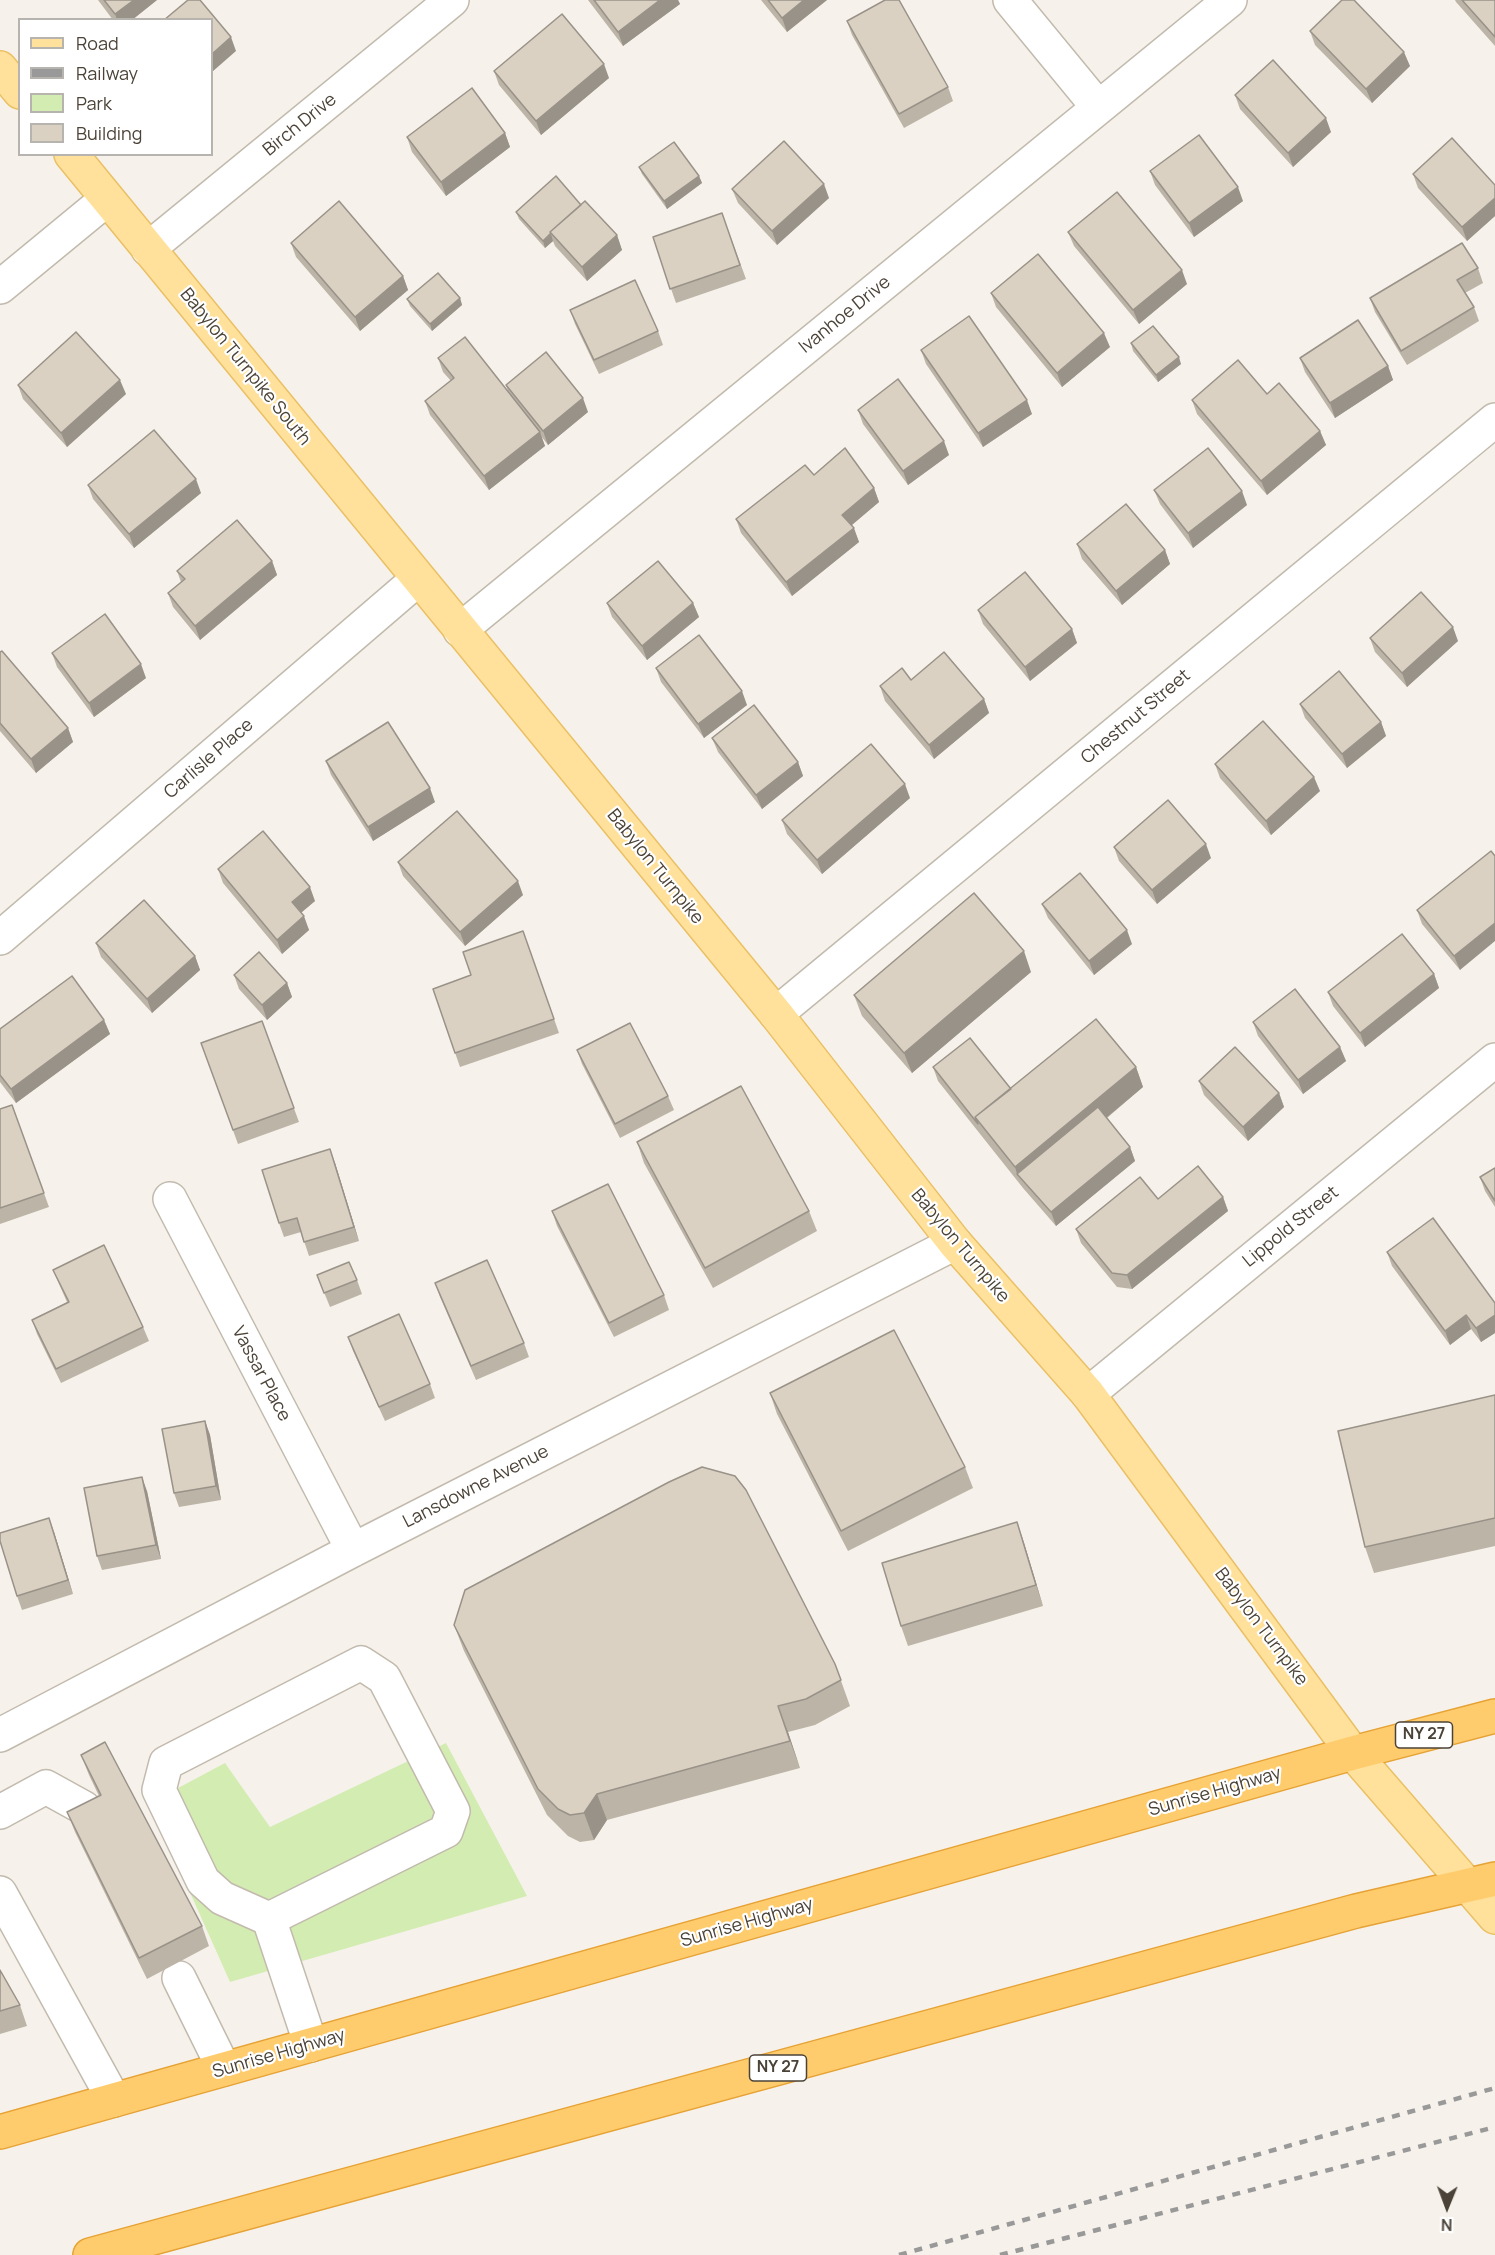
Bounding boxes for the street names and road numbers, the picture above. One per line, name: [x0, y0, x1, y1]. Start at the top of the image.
street label: Birch Drive: [259, 89, 341, 161]
street label: Ivanhoe Drive: [795, 272, 895, 358]
street label: Babylon Turnpike South: [175, 284, 315, 450]
street label: Chestnut Street: [1077, 665, 1195, 769]
street label: Carlisle Place: [160, 714, 258, 804]
street label: Babylon Turnpike: [602, 805, 708, 929]
street label: Lippold Street: [1239, 1182, 1343, 1272]
street label: Babylon Turnpike: [906, 1185, 1014, 1307]
street label: Vassar Place: [227, 1323, 295, 1425]
street label: Lansdowne Avenue: [400, 1441, 552, 1533]
street label: Babylon Turnpike: [1210, 1564, 1312, 1690]
road number: NY 27: [1396, 1722, 1452, 1748]
street label: Sunrise Highway: [1146, 1763, 1284, 1821]
street label: Sunrise Highway: [678, 1894, 816, 1952]
street label: Sunrise Highway: [210, 2025, 348, 2083]
road number: NY 27: [750, 2055, 806, 2081]

